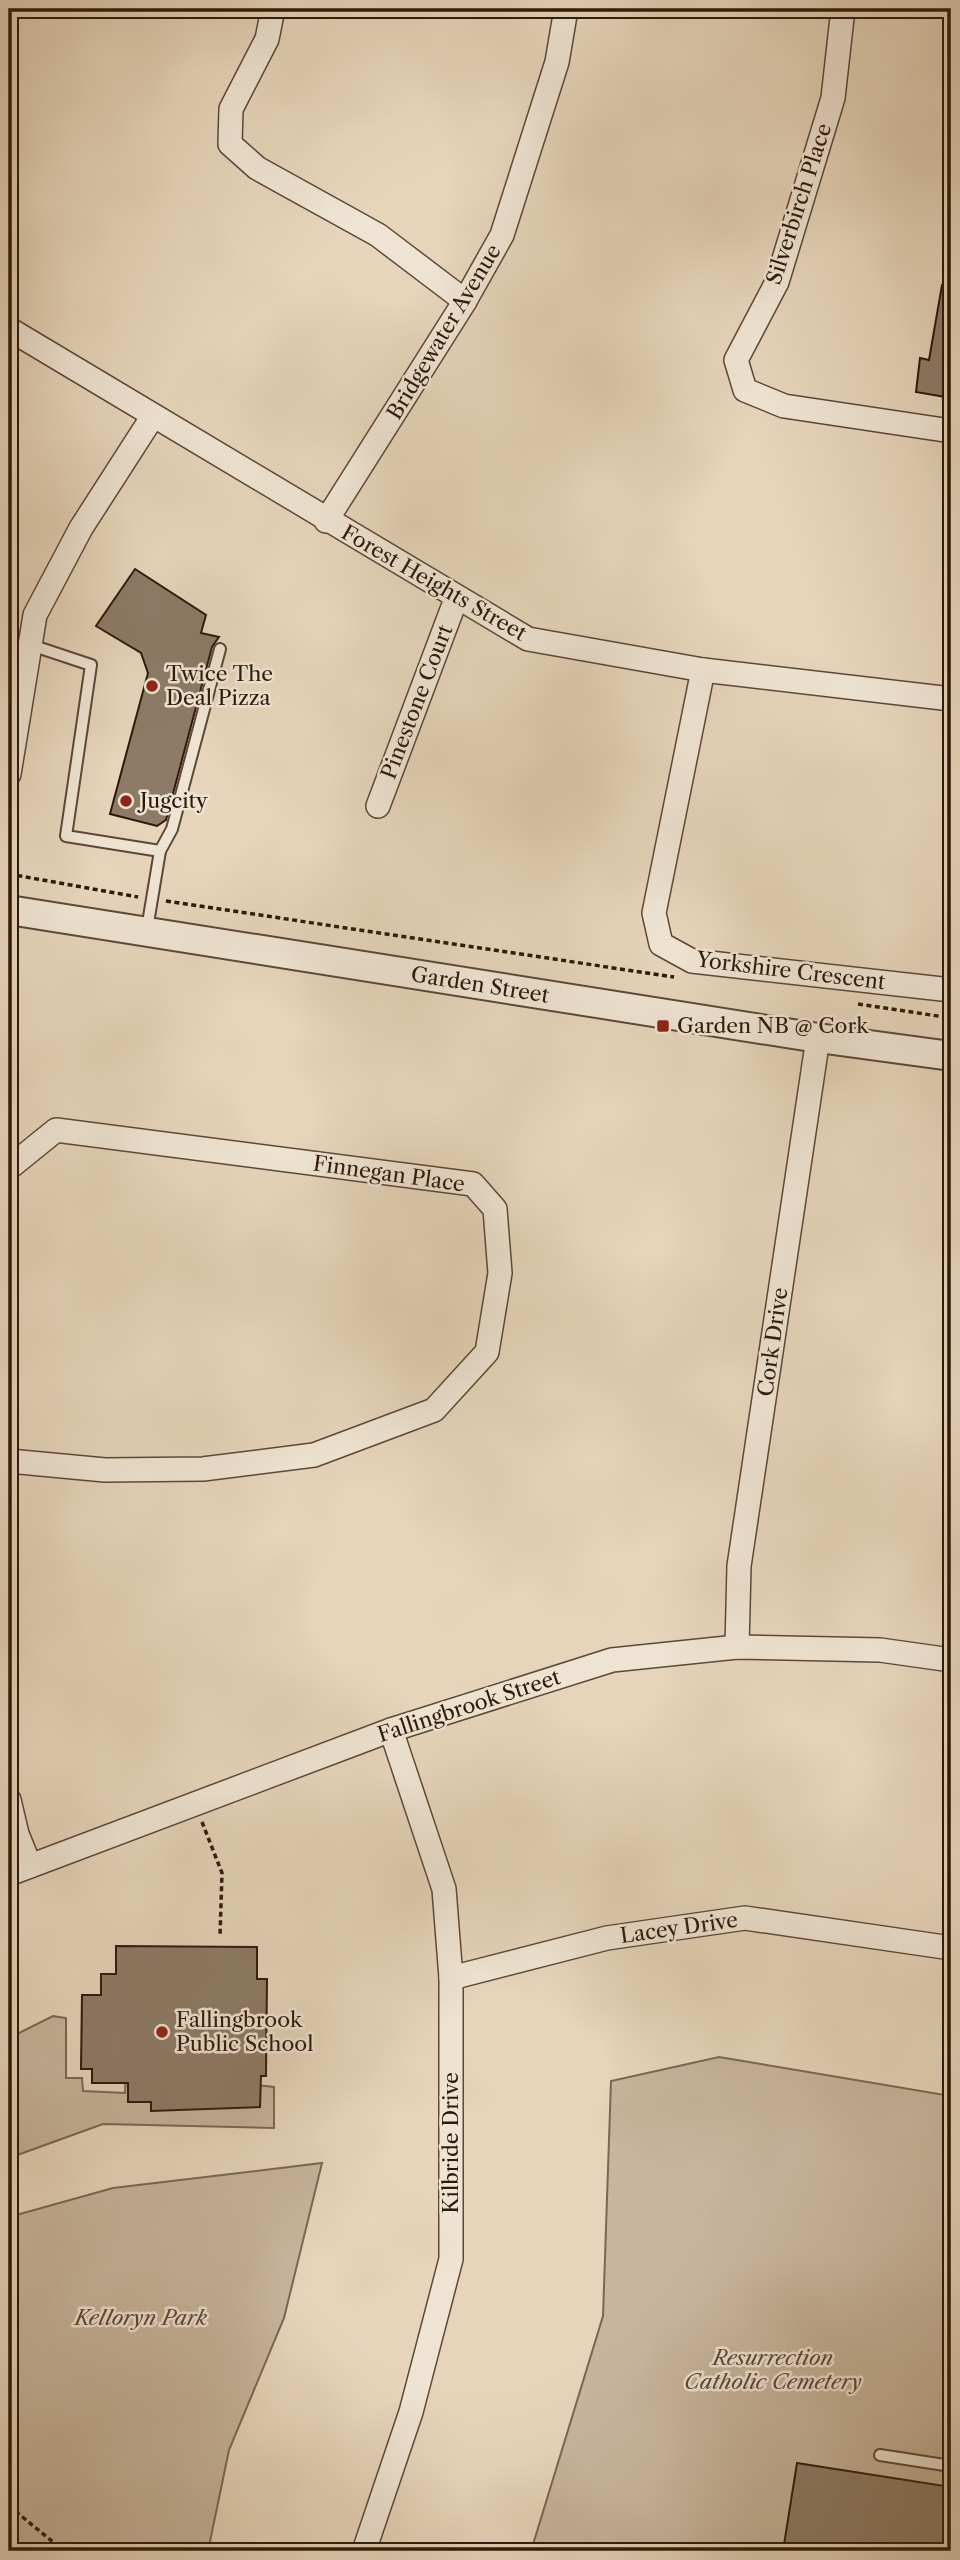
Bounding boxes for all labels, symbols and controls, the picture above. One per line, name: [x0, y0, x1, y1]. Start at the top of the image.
street label: Silverbirch Place: [761, 120, 836, 287]
street label: Bridgewater Avenue: [381, 240, 506, 424]
street label: Forest Heights Street: [337, 519, 532, 646]
street label: Pinestone Court: [376, 621, 458, 783]
place label: Twice The Deal Pizza: [166, 661, 273, 710]
marker: Twice The Deal Pizza: [144, 678, 160, 694]
place label: Jugcity: [137, 788, 208, 813]
marker: Jugcity: [118, 793, 134, 809]
street label: Yorkshire Crescent: [694, 946, 887, 995]
street label: Garden Street: [409, 961, 551, 1008]
place label: Garden NB @ Cork: [677, 1013, 869, 1038]
marker: Garden NB @ Cork: [655, 1018, 671, 1034]
street label: Finnegan Place: [312, 1150, 466, 1197]
street label: Cork Drive: [752, 1286, 793, 1398]
street label: Fallingbrook Street: [374, 1664, 564, 1747]
street label: Lacey Drive: [619, 1907, 739, 1948]
place label: Fallingbrook Public School: [176, 2007, 313, 2056]
marker: Fallingbrook Public School: [154, 2024, 170, 2040]
street label: Kilbride Drive: [438, 2072, 463, 2214]
park label: Kelloryn Park: [73, 2305, 207, 2330]
park label: Resurrection Catholic Cemetery: [684, 2345, 862, 2394]

